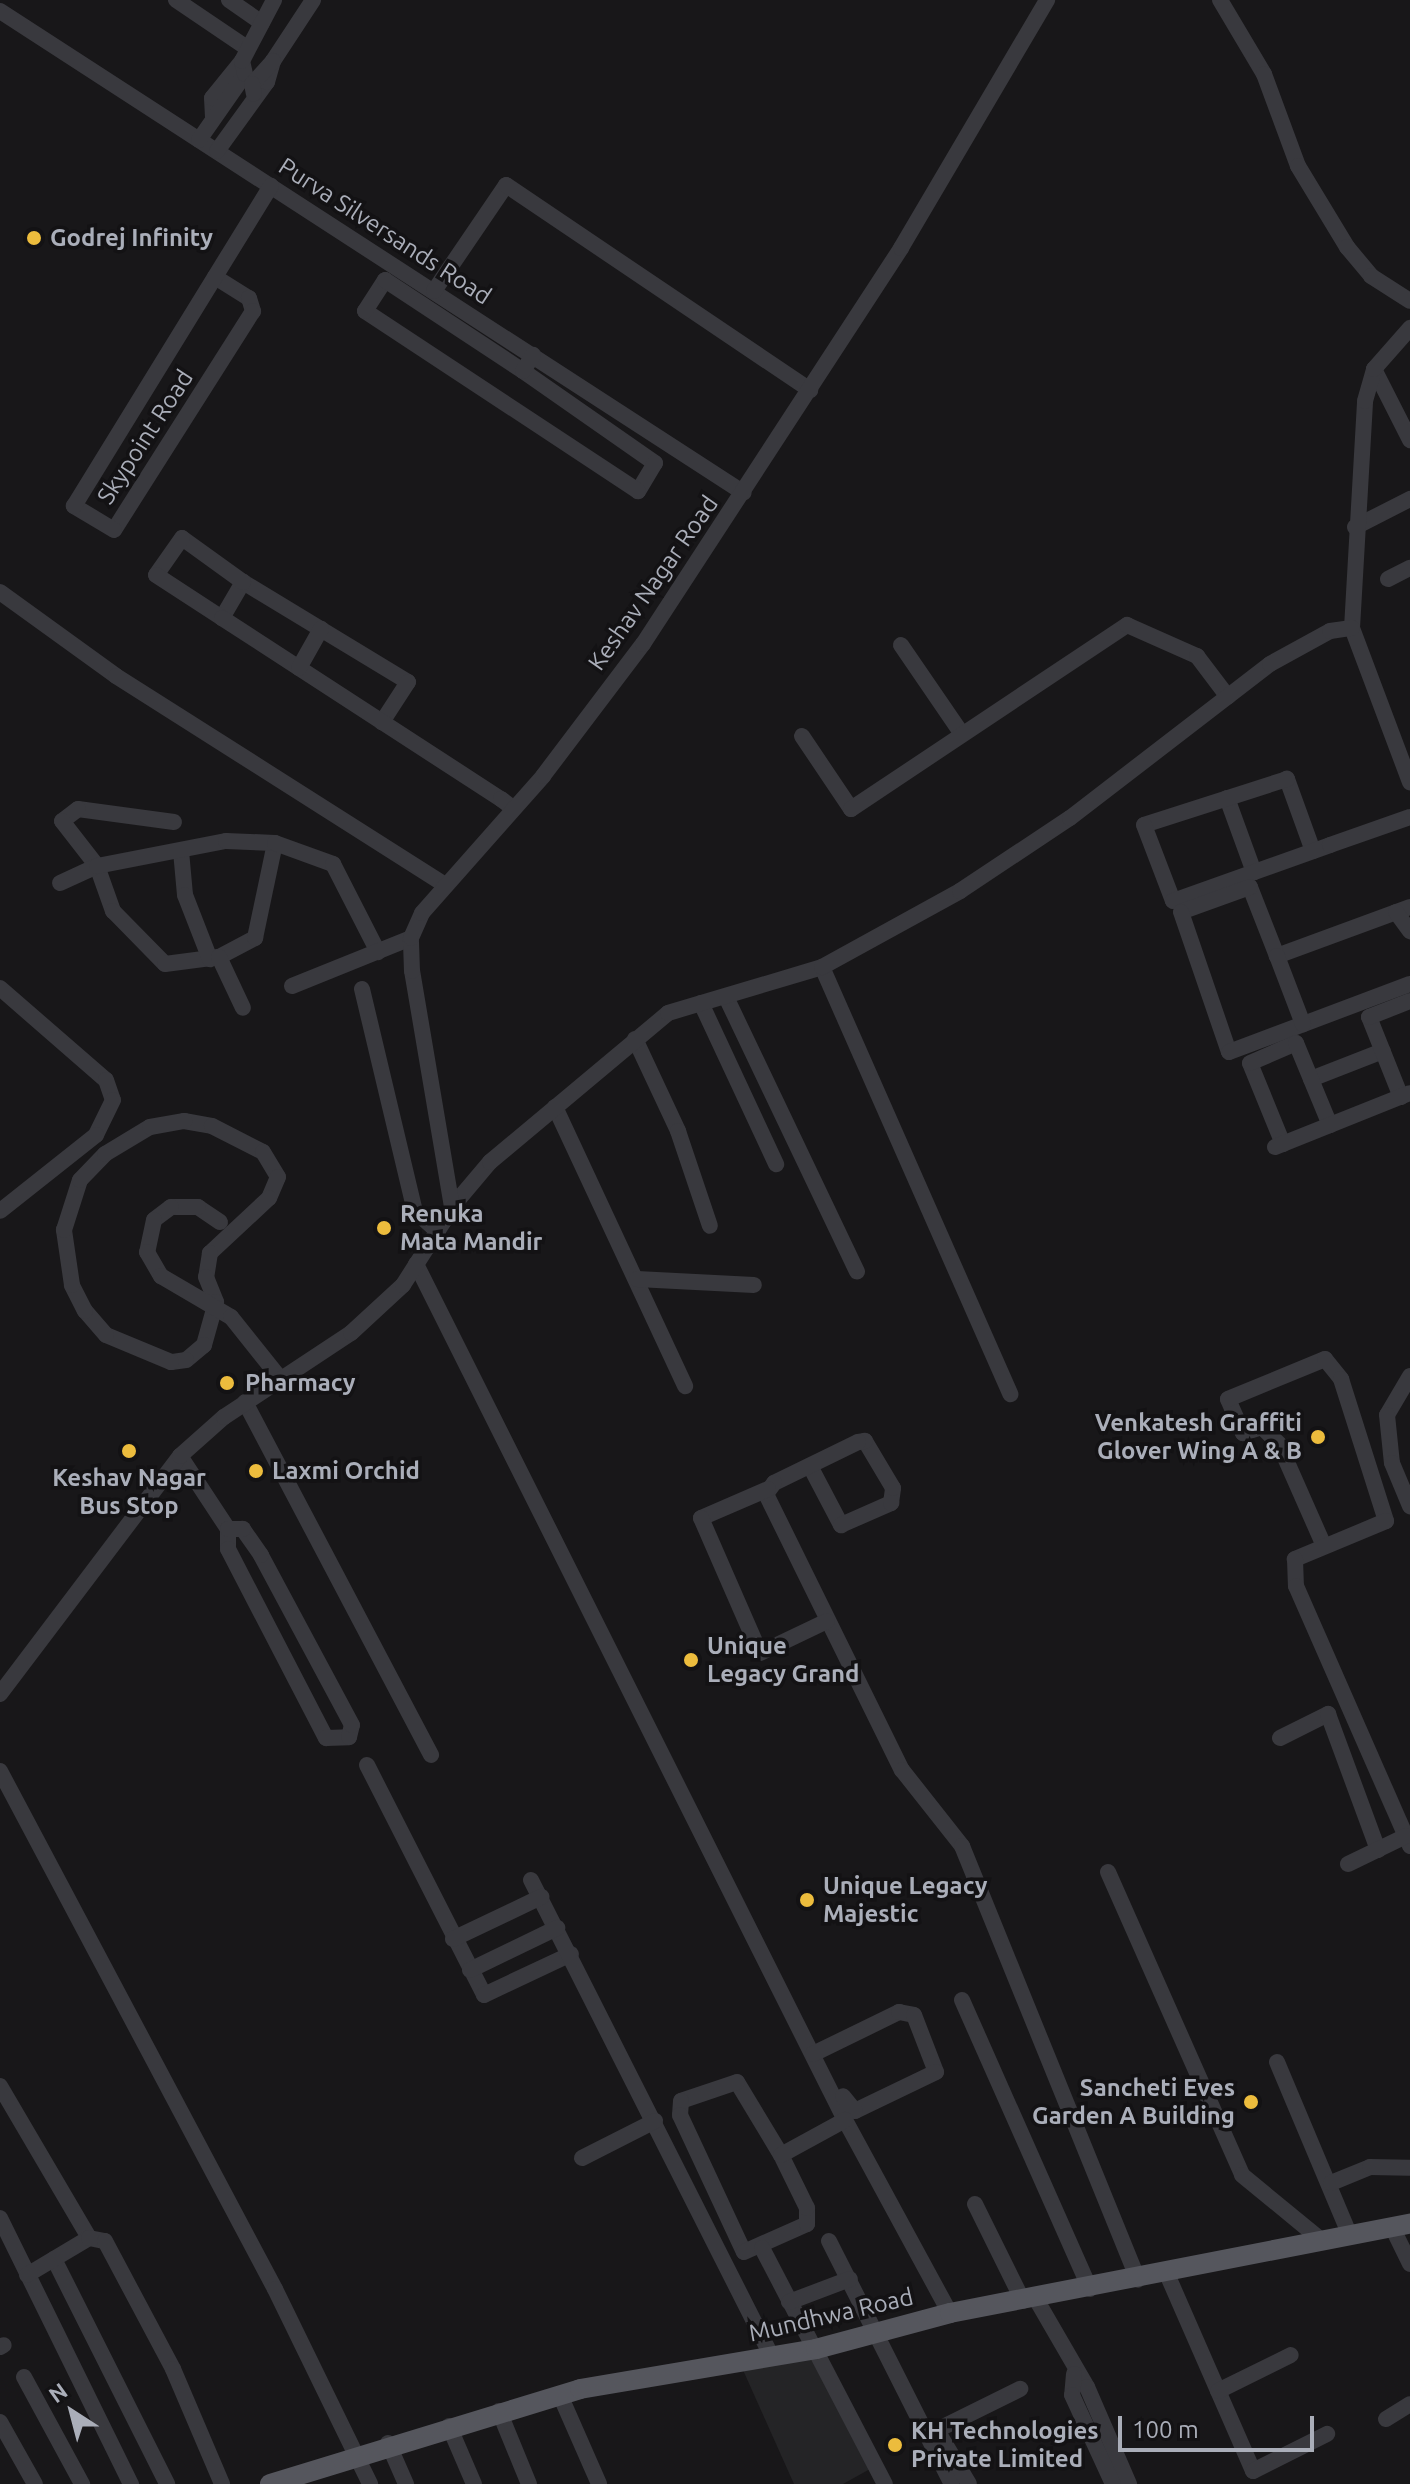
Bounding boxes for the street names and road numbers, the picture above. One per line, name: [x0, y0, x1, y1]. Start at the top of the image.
street label: Purva Silversands Road: [273, 151, 497, 311]
street label: Skypoint Road: [91, 365, 199, 509]
street label: Keshav Nagar Road: [582, 490, 724, 676]
street label: Mundhwa Road: [746, 2282, 916, 2348]

